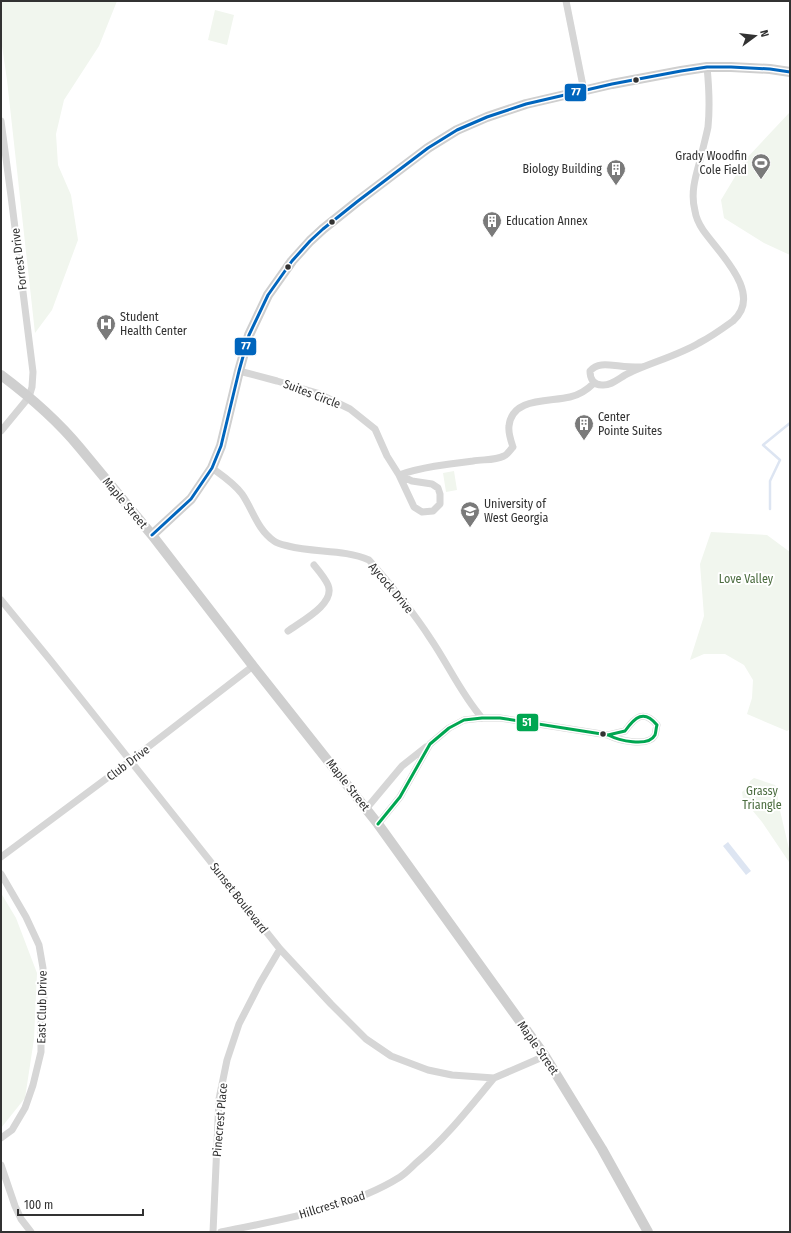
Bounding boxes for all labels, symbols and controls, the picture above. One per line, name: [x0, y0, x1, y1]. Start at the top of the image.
north arrow: [735, 16, 775, 56]
text: N: [757, 29, 771, 38]
unlabelled marker: [631, 75, 641, 85]
line badge: 77: [564, 83, 587, 102]
text: 77: [571, 86, 581, 99]
place label: Grady Woodfin Cole Field: [675, 149, 747, 177]
sports icon: Grady Woodfin Cole Field: [750, 152, 772, 180]
building icon: Biology Building: [605, 158, 627, 186]
place label: Biology Building: [522, 162, 602, 176]
building icon: Education Annex: [481, 210, 503, 238]
place label: Education Annex: [506, 214, 588, 228]
unlabelled marker: [327, 217, 337, 227]
street label: Forrest Drive: [8, 227, 30, 291]
unlabelled marker: [283, 262, 293, 272]
place label: Student Health Center: [120, 310, 188, 338]
hospital icon: Student Health Center: [95, 313, 117, 341]
line badge: 77: [234, 337, 257, 356]
text: 77: [241, 340, 251, 353]
street label: Suites Circle: [281, 377, 343, 411]
place label: Center Pointe Suites: [598, 410, 662, 438]
building icon: Center Pointe Suites: [573, 413, 595, 441]
street label: Maple Street: [100, 475, 150, 531]
place label: University of West Georgia: [484, 497, 548, 525]
school or university icon: University of West Georgia: [459, 500, 481, 528]
street label: Aycock Drive: [366, 560, 416, 616]
park label: Love Valley: [719, 572, 774, 586]
line badge: 51: [516, 713, 539, 732]
text: 51: [522, 716, 532, 729]
unlabelled marker: [598, 729, 608, 739]
street label: Club Drive: [104, 742, 152, 784]
street label: Maple Street: [323, 756, 373, 814]
park label: Grassy Triangle: [742, 784, 782, 812]
street label: Sunset Boulevard: [207, 860, 271, 936]
street label: East Club Drive: [34, 970, 50, 1044]
street label: Maple Street: [514, 1019, 562, 1078]
street label: Pinecrest Place: [210, 1082, 230, 1158]
street label: Hillcrest Road: [297, 1188, 367, 1222]
scale bar: [18, 1191, 143, 1217]
text: 100 m: [24, 1198, 53, 1212]

